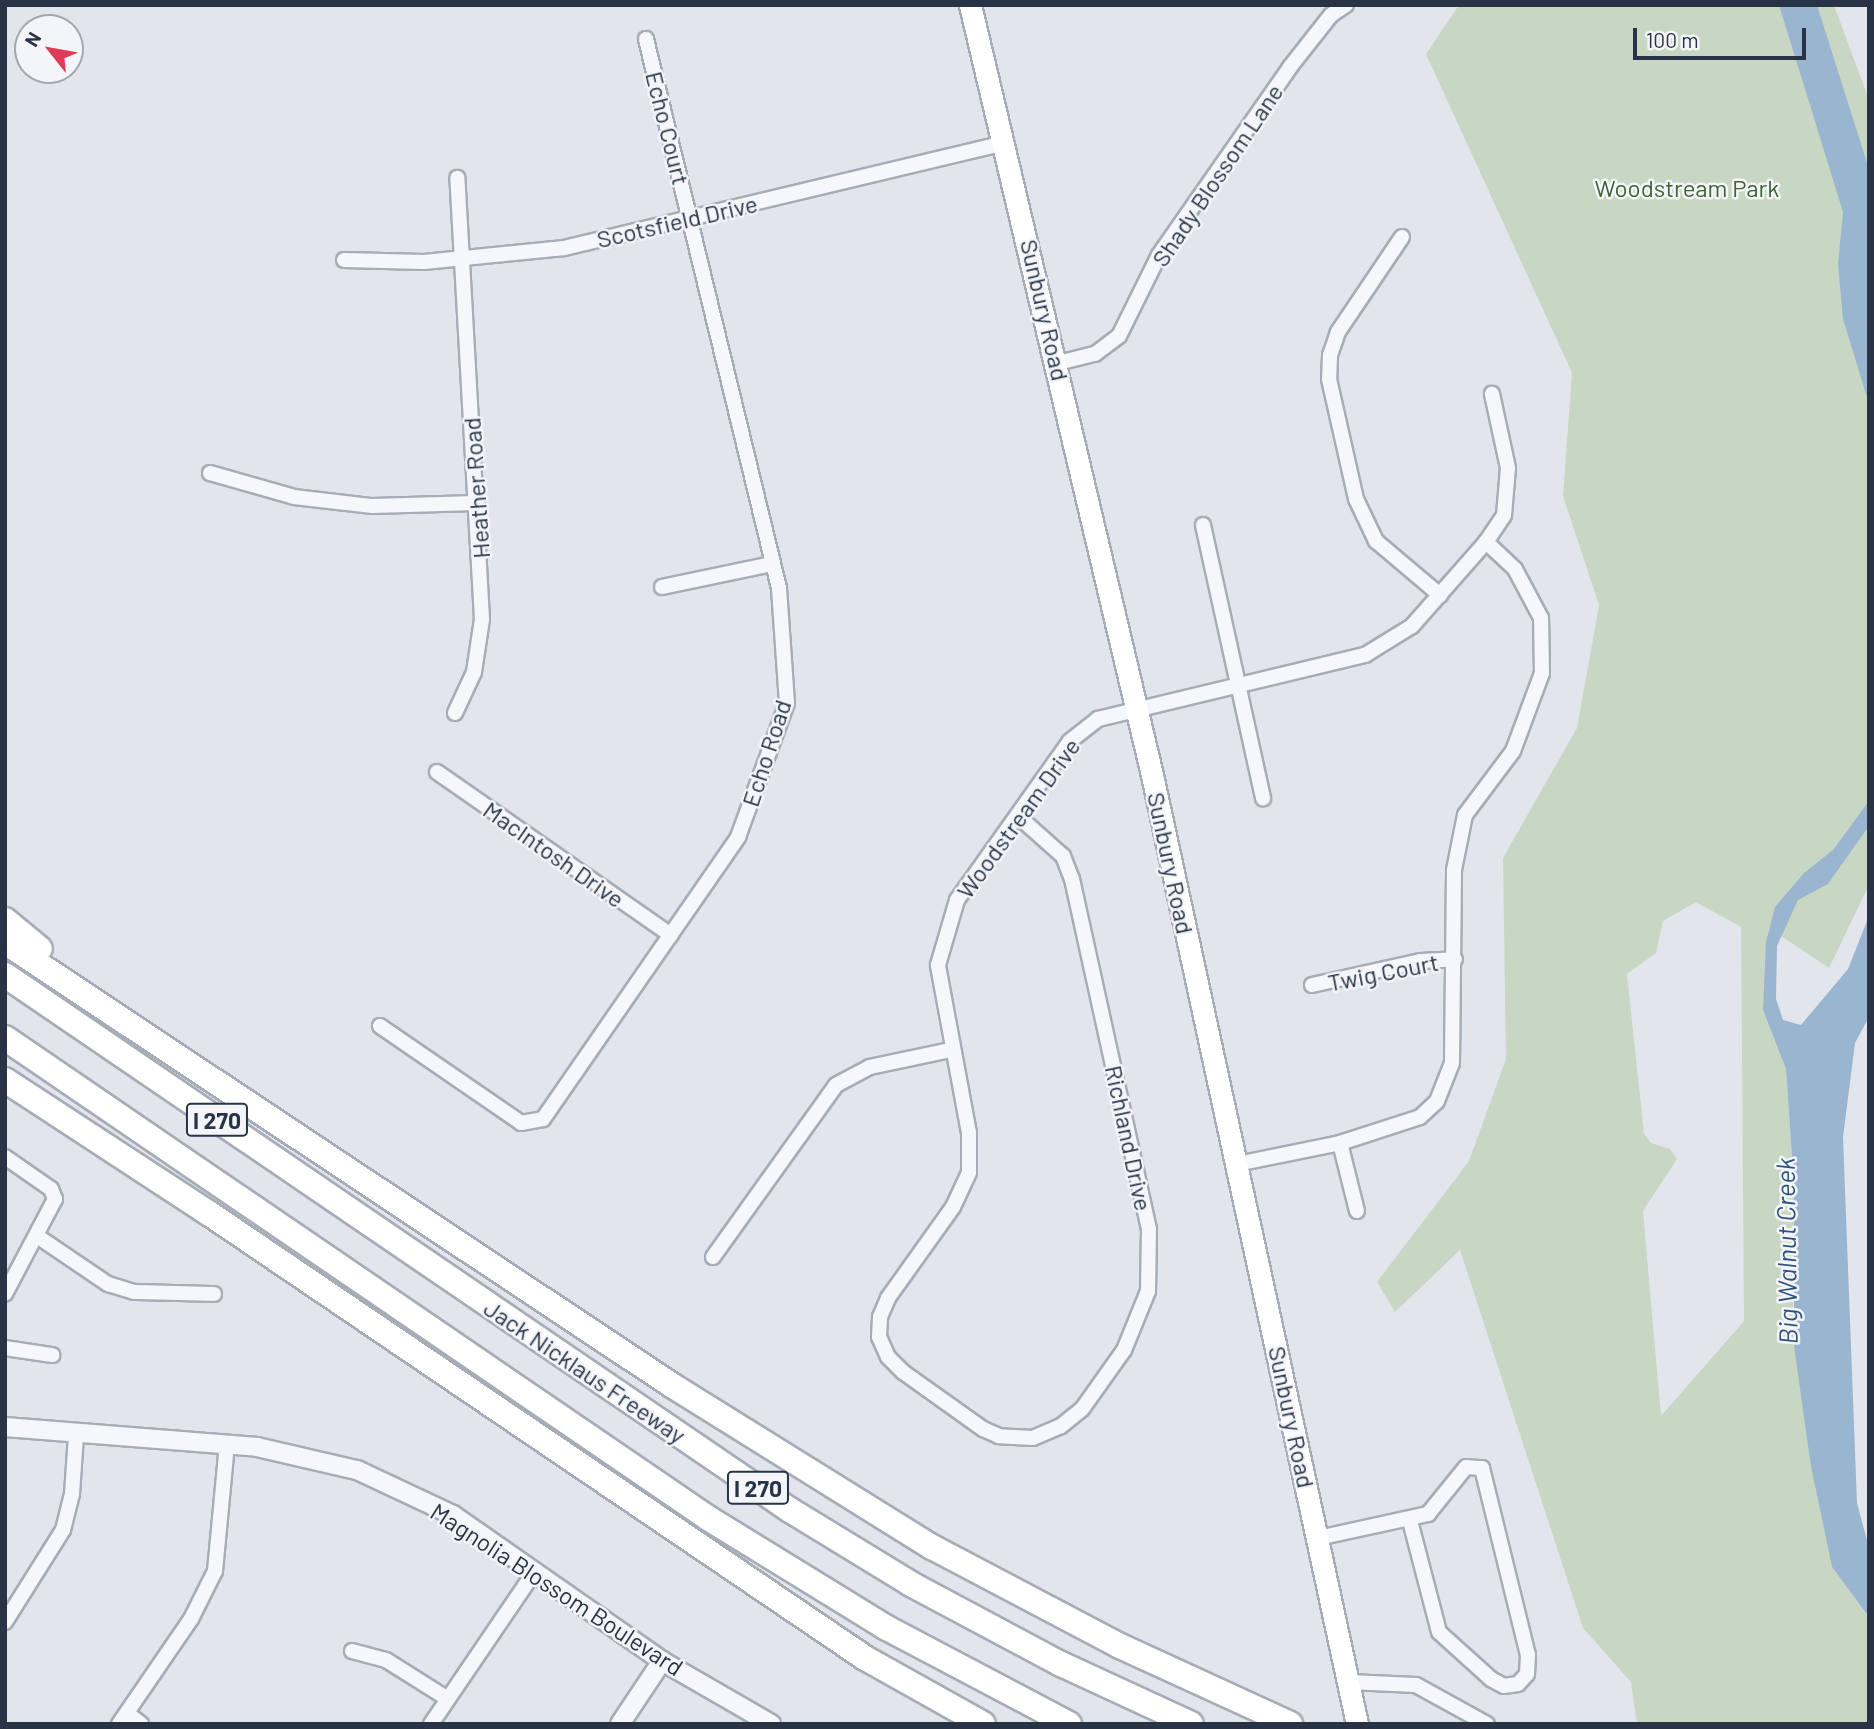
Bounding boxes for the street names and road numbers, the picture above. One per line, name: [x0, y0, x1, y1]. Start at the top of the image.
street label: Echo Court: [640, 68, 696, 188]
street label: Shady Blossom Lane: [1145, 78, 1289, 272]
street label: Scotsfield Drive: [594, 189, 760, 253]
street label: Sunbury Road: [1015, 237, 1075, 383]
street label: Heather Road: [457, 416, 495, 560]
street label: Echo Road: [735, 696, 797, 810]
street label: Woodstream Drive: [950, 732, 1086, 904]
street label: Sunbury Road: [1142, 790, 1200, 936]
street label: MacIntosh Drive: [478, 795, 630, 913]
street label: Twig Court: [1325, 947, 1441, 997]
street label: Richland Drive: [1100, 1063, 1158, 1213]
road number: I 270: [186, 1100, 248, 1140]
street label: Jack Nicklaus Freeway: [479, 1293, 691, 1449]
street label: Sunbury Road: [1263, 1344, 1321, 1490]
road number: I 270: [726, 1469, 790, 1508]
street label: Magnolia Blossom Boulevard: [425, 1497, 689, 1681]

